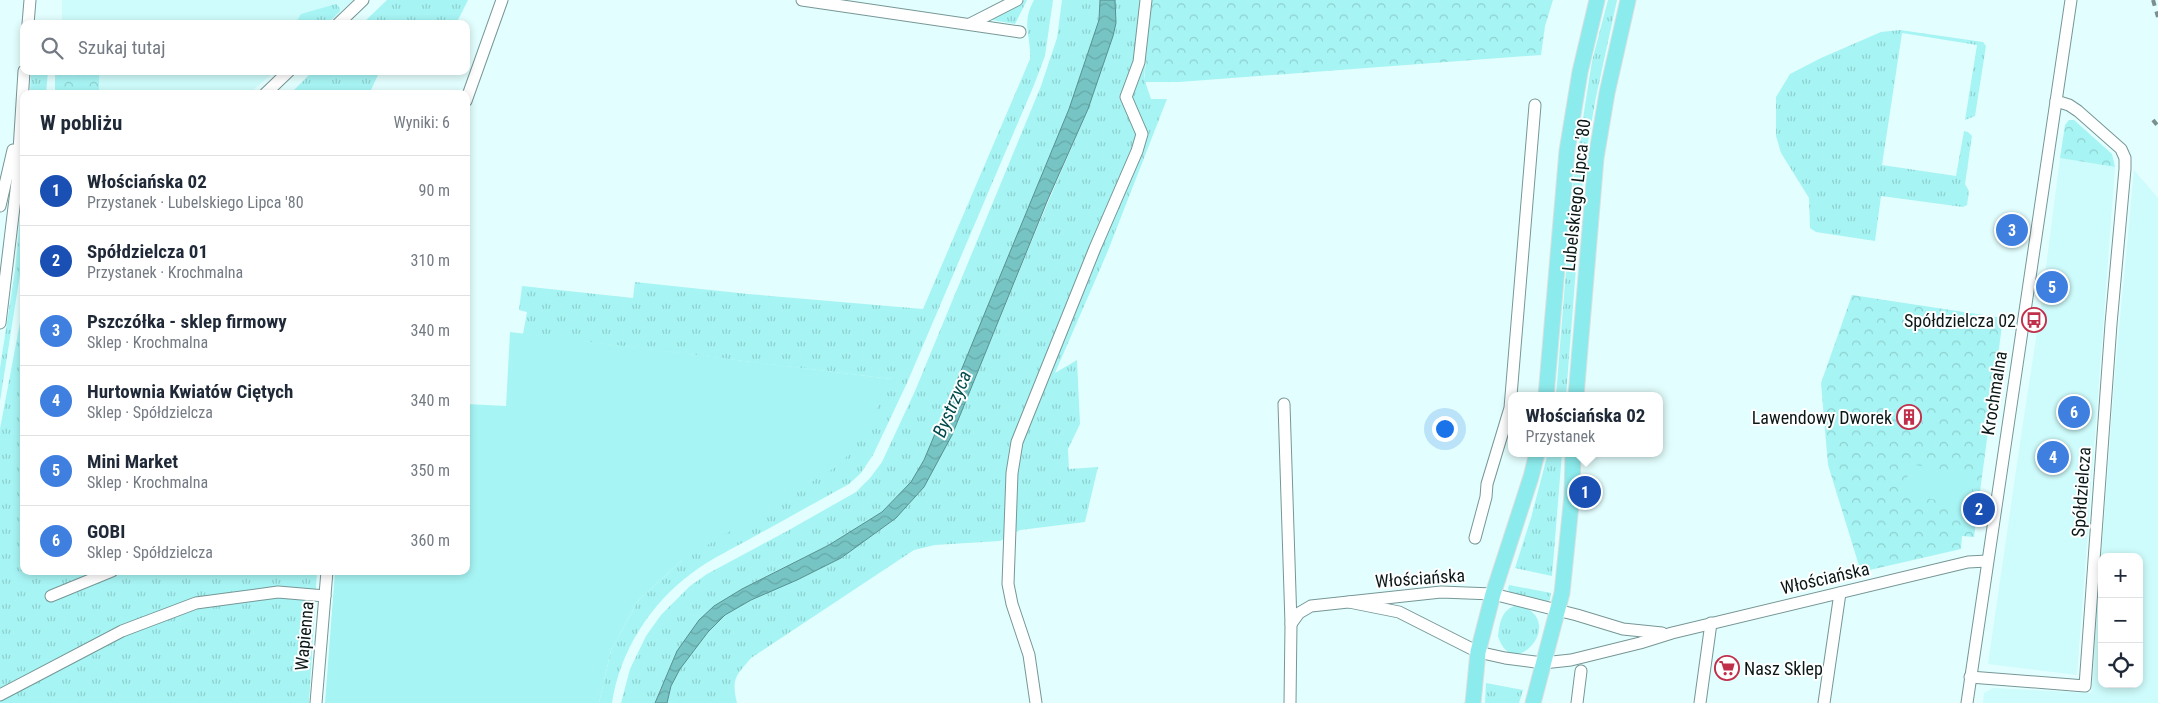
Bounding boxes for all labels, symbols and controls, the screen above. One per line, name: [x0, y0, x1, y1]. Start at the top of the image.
search box: [20, 20, 470, 75]
icon: search: [38, 34, 66, 62]
text: Szukaj tutaj: [78, 36, 165, 59]
text: W pobliżu: [40, 111, 122, 135]
text: Wyniki: 6: [394, 113, 450, 132]
street label: Lubelskiego Lipca '80: [1558, 118, 1594, 272]
text: Włościańska 02: [87, 170, 207, 193]
text: 1: [52, 181, 60, 200]
text: 90 m: [418, 181, 450, 200]
text: Przystanek · Lubelskiego Lipca '80: [87, 193, 304, 212]
pin: 3: [1996, 211, 2028, 249]
text: Spółdzielcza 01: [87, 240, 208, 263]
text: 2: [52, 251, 60, 270]
text: 310 m: [411, 251, 450, 270]
text: Przystanek · Krochmalna: [87, 263, 243, 282]
pin: 5: [2036, 268, 2068, 306]
bus stop icon: Spółdzielcza 02: [2021, 307, 2047, 333]
text: Pszczółka - sklep firmowy: [87, 310, 287, 333]
place label: Spółdzielcza 02: [1904, 310, 2016, 331]
text: 3: [52, 321, 60, 340]
text: 340 m: [411, 321, 450, 340]
text: Sklep · Krochmalna: [87, 333, 208, 352]
street label: Krochmalna: [1977, 349, 2011, 437]
water label: Bystrzyca: [928, 367, 976, 441]
text: Hurtownia Kwiatów Ciętych: [87, 380, 293, 403]
text: 4: [52, 391, 60, 410]
text: 340 m: [411, 391, 450, 410]
popup: [1508, 392, 1663, 457]
pin: 6: [2058, 393, 2090, 431]
text: Sklep · Spółdzielcza: [87, 403, 213, 422]
text: Włościańska 02: [1526, 404, 1645, 427]
building icon: Lawendowy Dworek: [1896, 404, 1922, 430]
place label: Lawendowy Dworek: [1752, 407, 1892, 428]
your location: [1432, 416, 1458, 442]
text: Przystanek: [1526, 427, 1595, 446]
pin: 4: [2037, 438, 2069, 476]
street label: Spółdzielcza: [2067, 446, 2095, 538]
text: Mini Market: [87, 450, 178, 473]
text: 5: [52, 461, 60, 480]
text: 350 m: [411, 461, 450, 480]
text: Sklep · Krochmalna: [87, 473, 208, 492]
pin: 1: [1569, 473, 1601, 511]
pin: 2: [1963, 490, 1995, 528]
text: GOBI: [87, 520, 125, 543]
text: 6: [52, 531, 60, 550]
text: 360 m: [411, 531, 450, 550]
text: Sklep · Spółdzielcza: [87, 543, 213, 562]
map controls: [2098, 553, 2143, 688]
button: +: [2098, 553, 2143, 598]
street label: Włościańska: [1779, 558, 1871, 598]
street label: Włościańska: [1374, 564, 1466, 592]
button: −: [2098, 598, 2143, 643]
street label: Wapienna: [291, 600, 317, 672]
button: locate: [2098, 643, 2143, 688]
supermarket icon: Nasz Sklep: [1714, 655, 1740, 681]
place label: Nasz Sklep: [1744, 658, 1823, 679]

